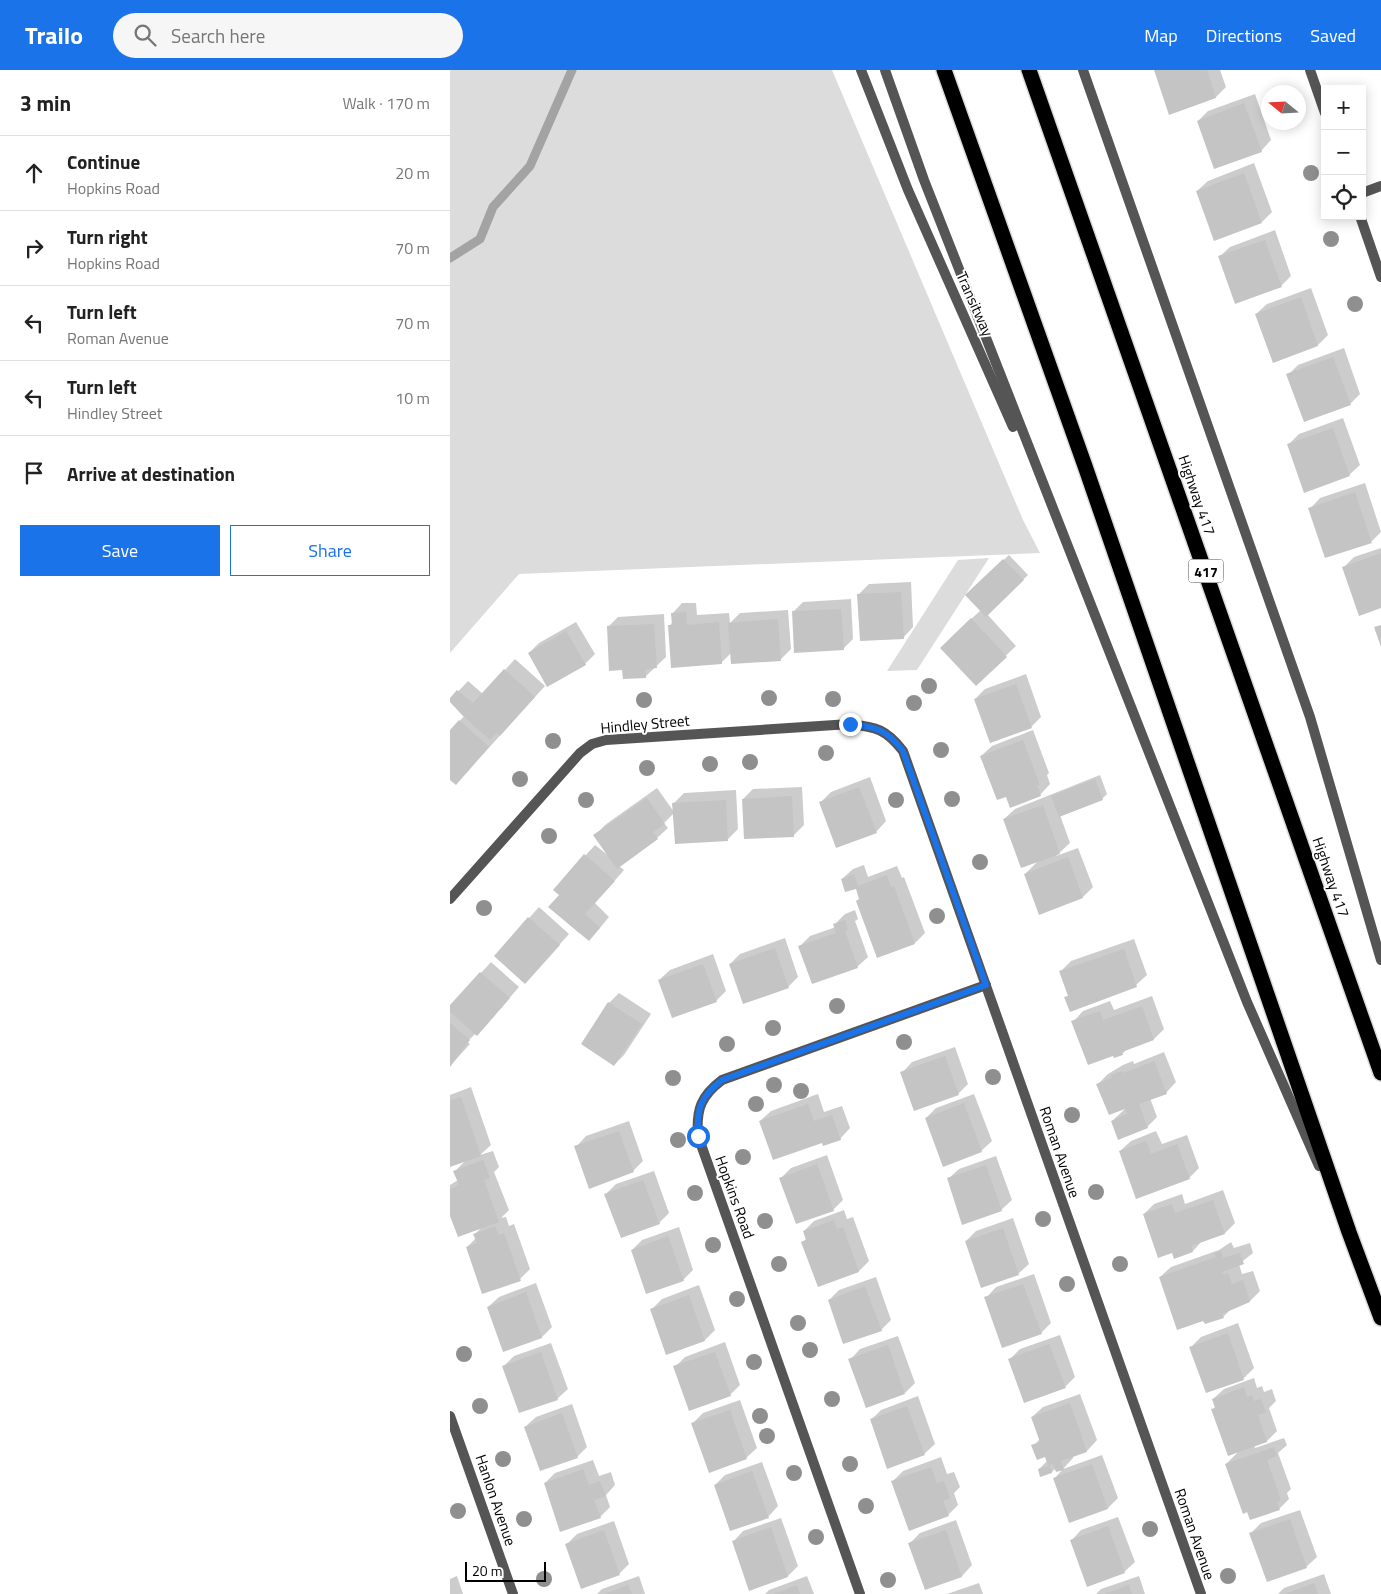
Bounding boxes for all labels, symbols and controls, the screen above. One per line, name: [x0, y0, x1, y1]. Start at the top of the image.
search box: [113, 13, 463, 58]
text: Trailo: [25, 17, 83, 53]
icon: search: [131, 21, 159, 49]
text: Search here: [171, 21, 265, 50]
text: Map: [1144, 22, 1178, 49]
text: Directions: [1206, 22, 1282, 49]
text: Saved: [1310, 22, 1356, 49]
north arrow: [1261, 85, 1306, 130]
map controls: [1321, 85, 1366, 220]
button: +: [1321, 85, 1366, 130]
text: 3 min: [20, 87, 71, 119]
text: Walk · 170 m: [342, 91, 430, 115]
button: −: [1321, 130, 1366, 175]
text: Continue: [67, 147, 140, 176]
icon: ahead: [20, 159, 48, 187]
text: 20 m: [395, 161, 430, 185]
button: locate: [1321, 175, 1366, 220]
text: Hopkins Road: [67, 176, 160, 200]
text: Turn right: [67, 222, 148, 251]
icon: right: [20, 234, 48, 262]
text: 70 m: [395, 236, 430, 260]
text: Hopkins Road: [67, 251, 160, 275]
street label: Transitway: [950, 268, 1000, 340]
text: Turn left: [67, 297, 137, 326]
icon: left: [20, 309, 48, 337]
text: 70 m: [395, 311, 430, 335]
text: Roman Avenue: [67, 326, 169, 350]
text: Turn left: [67, 372, 137, 401]
icon: left: [20, 384, 48, 412]
text: 10 m: [395, 386, 430, 410]
text: Hindley Street: [67, 401, 163, 425]
street label: Highway 417: [1173, 452, 1221, 538]
icon: arrive: [20, 459, 48, 487]
text: Arrive at destination: [67, 459, 235, 488]
button: Save: [20, 525, 220, 576]
button: Share: [230, 525, 430, 576]
road number: 417: [1188, 560, 1224, 582]
street label: Hindley Street: [599, 709, 691, 739]
route end: [839, 713, 862, 736]
street label: Highway 417: [1307, 834, 1355, 920]
street label: Roman Avenue: [1034, 1103, 1086, 1201]
route start: [687, 1125, 710, 1148]
street label: Hopkins Road: [709, 1152, 761, 1242]
street label: Hanlon Avenue: [470, 1451, 522, 1549]
street label: Roman Avenue: [1169, 1485, 1221, 1583]
scale bar: [465, 1559, 546, 1582]
text: 20 m: [472, 1560, 502, 1581]

